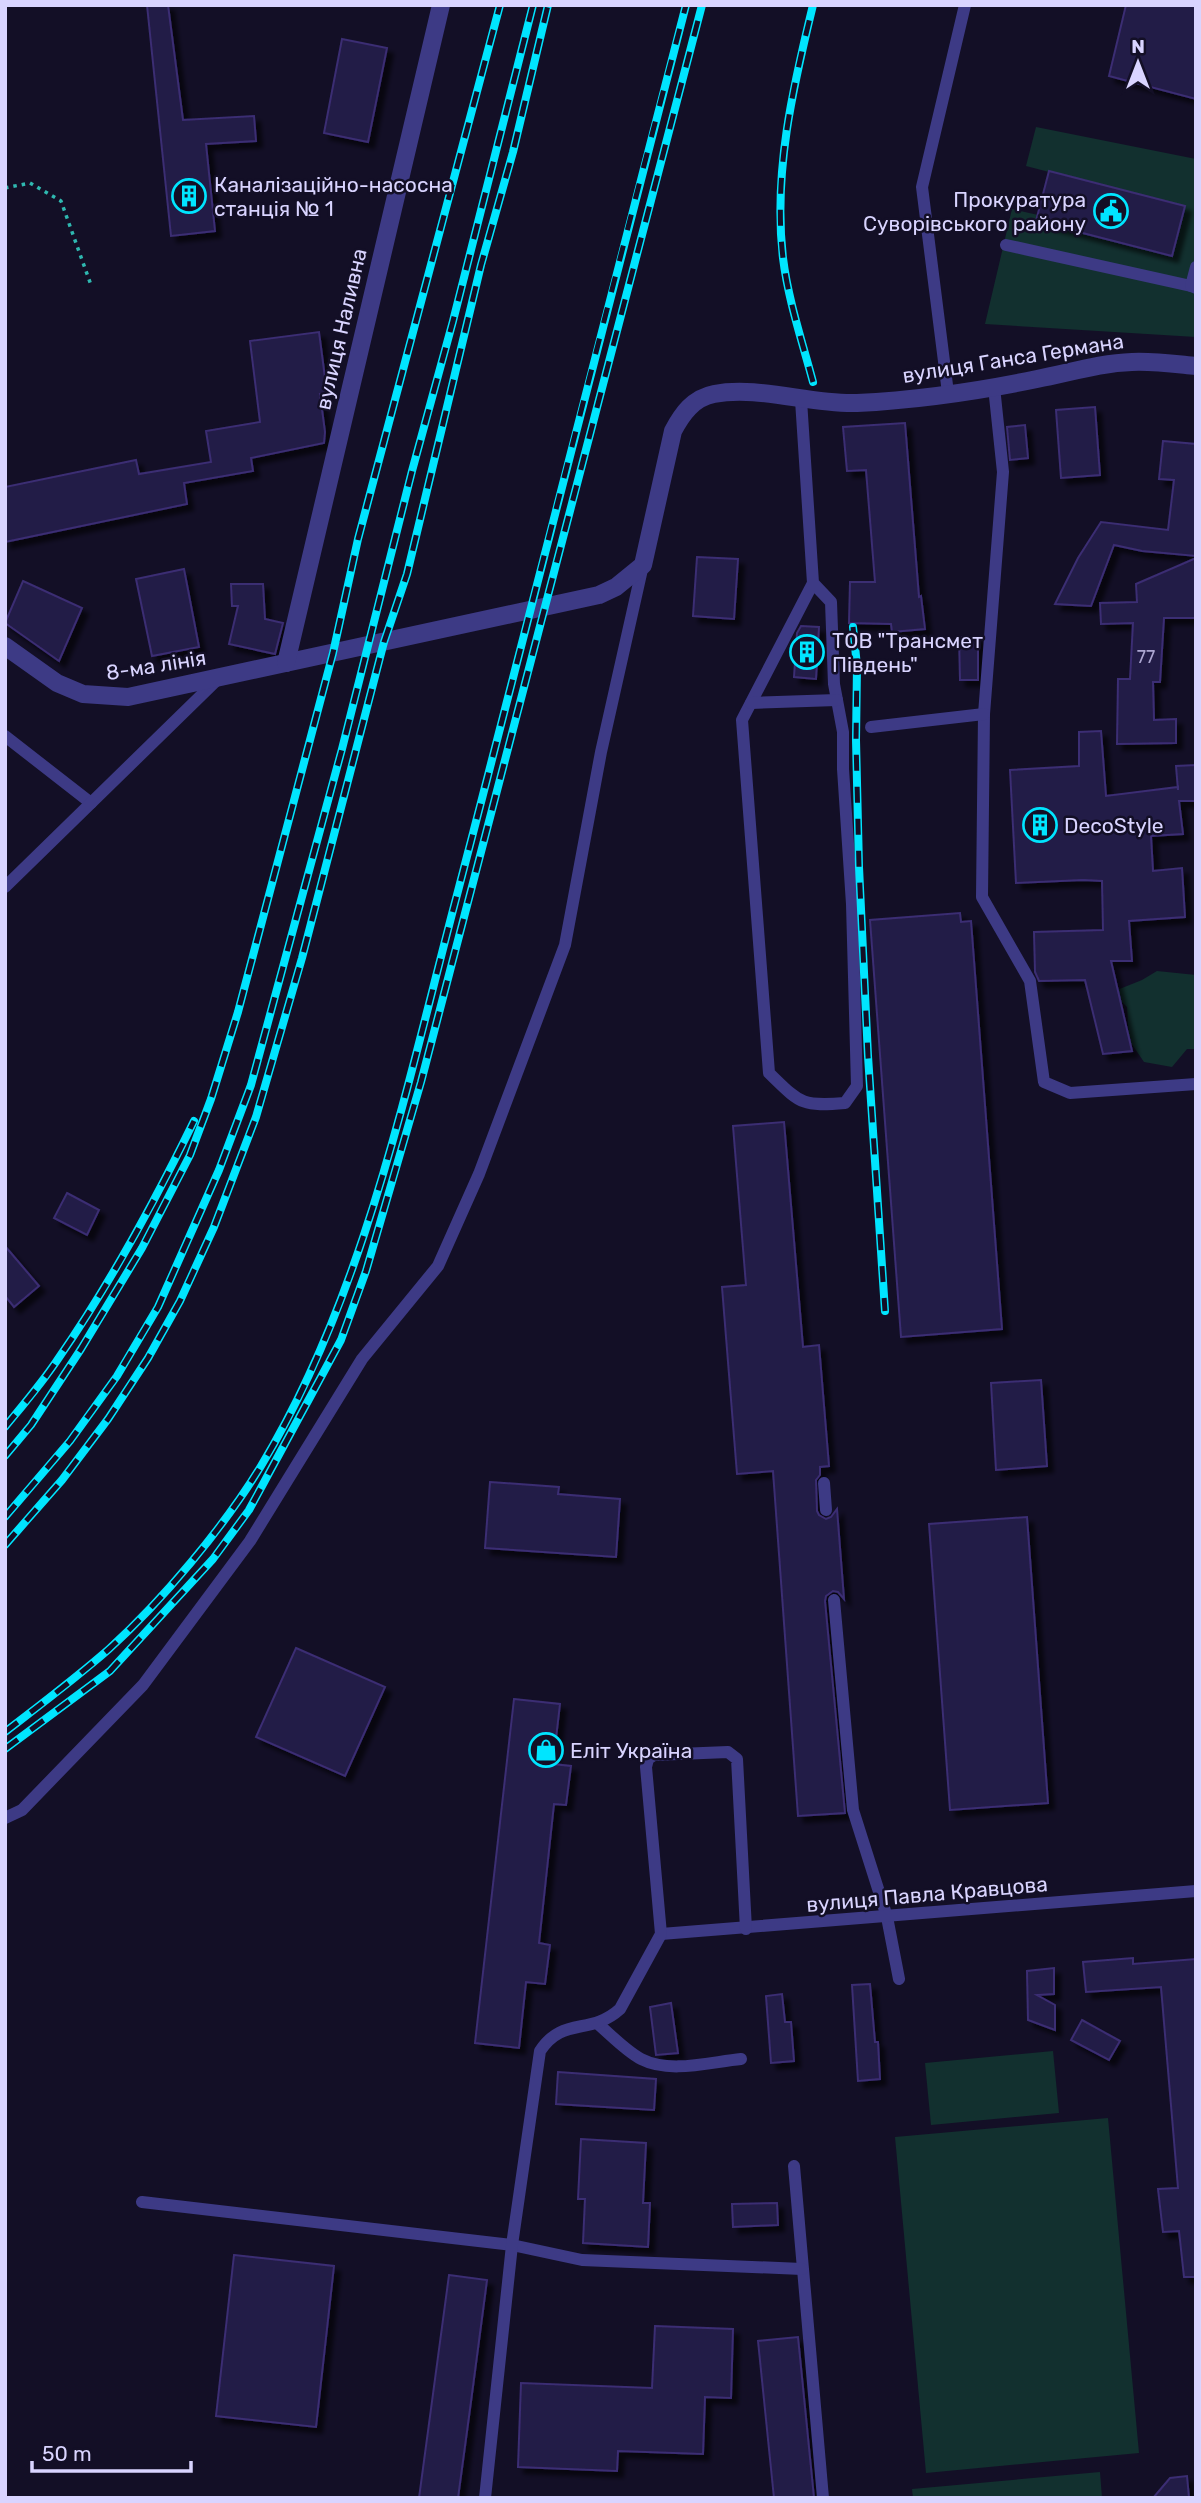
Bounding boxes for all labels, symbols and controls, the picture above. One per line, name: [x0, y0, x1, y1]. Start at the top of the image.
north arrow: [1103, 28, 1173, 98]
text: N: [1131, 35, 1145, 58]
place label: Каналізаційно-насосна станція № 1: [214, 172, 453, 221]
building icon: Каналізаційно-насосна станція № 1: [170, 177, 208, 215]
place label: Прокуратура Суворівського району: [863, 187, 1086, 236]
public building icon: Прокуратура Суворівського району: [1092, 192, 1130, 230]
street label: вулиця Наливна: [310, 246, 372, 412]
street label: вулиця Ганса Германа: [901, 328, 1125, 388]
place label: ТОВ "Трансмет Південь": [832, 628, 983, 677]
building icon: ТОВ "Трансмет Південь": [788, 633, 826, 671]
street label: 8-ма лінія: [104, 645, 208, 685]
house number: 77: [1137, 646, 1155, 668]
building icon: DecoStyle: [1021, 806, 1059, 844]
place label: DecoStyle: [1064, 813, 1164, 838]
shop icon: Еліт Україна: [527, 1731, 565, 1769]
place label: Еліт Україна: [570, 1738, 692, 1763]
street label: вулиця Павла Кравцова: [805, 1871, 1049, 1917]
scale bar: [32, 2430, 191, 2474]
text: 50 m: [42, 2441, 92, 2466]

